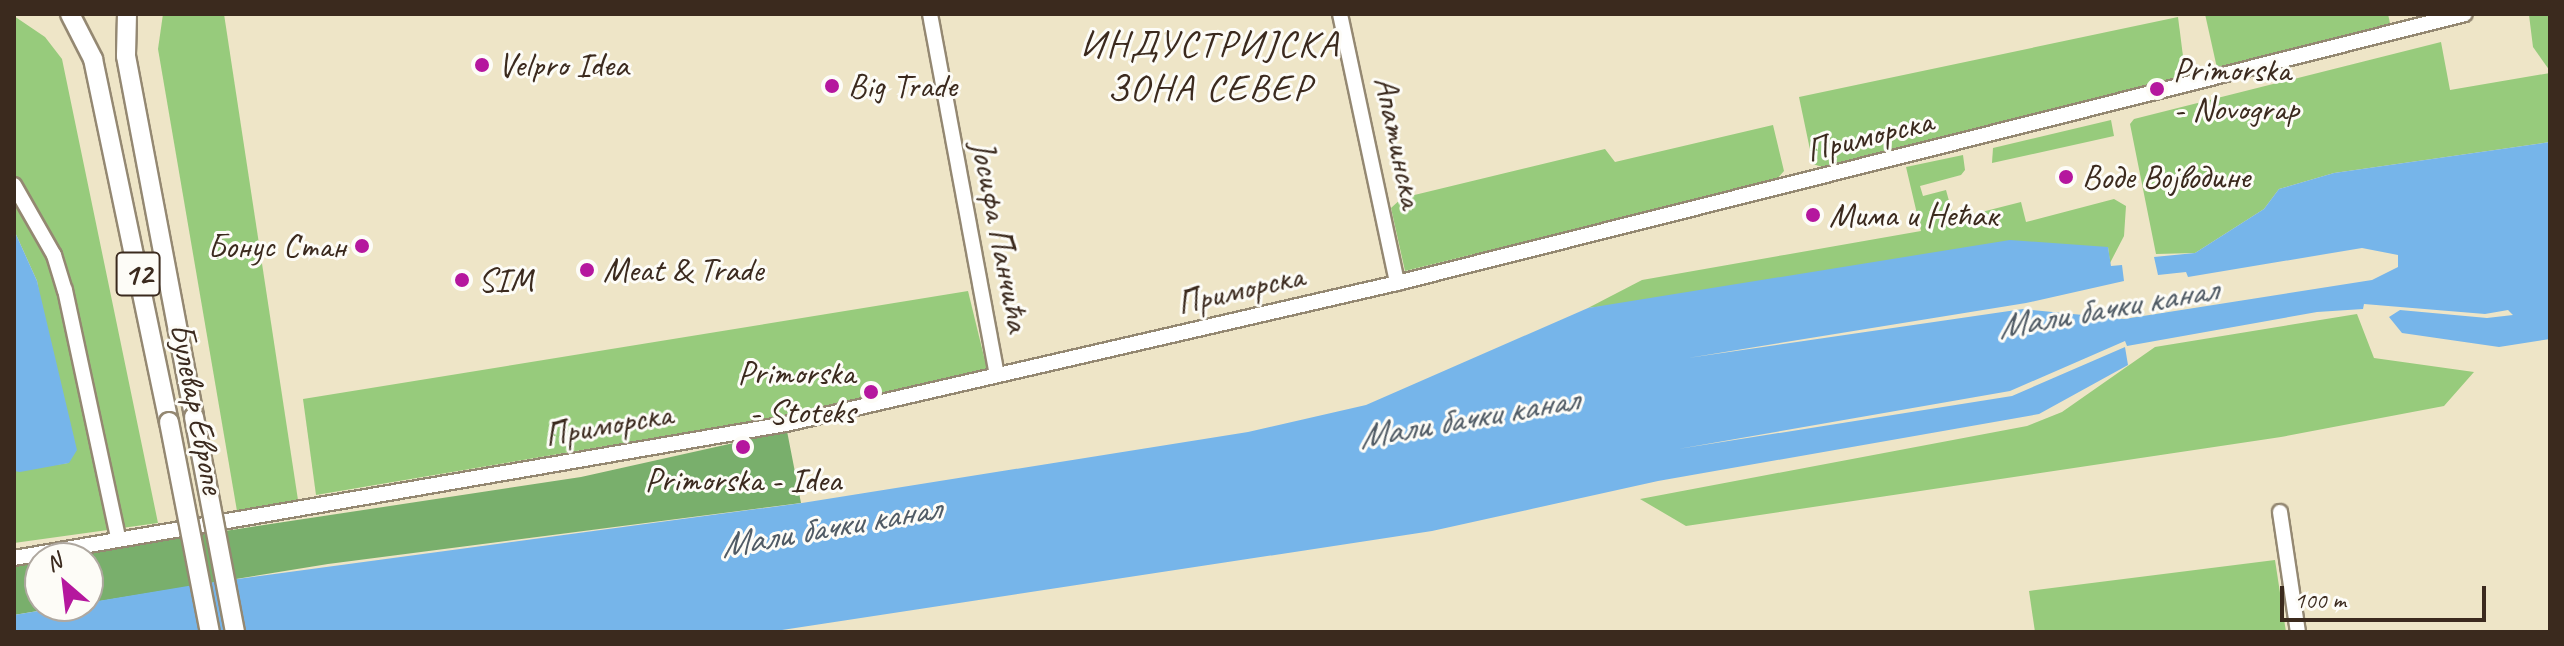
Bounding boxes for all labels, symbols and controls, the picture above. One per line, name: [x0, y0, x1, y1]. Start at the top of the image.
district label: ИНДУСТРИЈСКА ЗОНА СЕВЕР: [1079, 21, 1341, 110]
place label: Velpro Idea: [498, 45, 627, 85]
place label: Primorska - Novograp: [2173, 49, 2299, 128]
marker: Velpro Idea: [473, 56, 491, 74]
place label: Big Trade: [848, 66, 957, 106]
street label: Апатинска: [1365, 73, 1433, 211]
marker: Big Trade: [823, 77, 841, 95]
marker: Primorska - Novograp: [2148, 80, 2166, 98]
street label: Приморска: [1802, 100, 1936, 170]
street label: Јосифа Панчића: [962, 136, 1040, 336]
place label: Воде Војводине: [2082, 157, 2252, 197]
marker: Воде Војводине: [2057, 168, 2075, 186]
place label: Мима и Нећак: [1829, 195, 1998, 235]
marker: Мима и Нећак: [1804, 206, 1822, 224]
place label: Бонус Стан: [208, 226, 346, 266]
marker: Бонус Стан: [353, 237, 371, 255]
road number: 12: [114, 246, 162, 302]
place label: Meat & Trade: [603, 250, 763, 290]
street label: Приморска: [1173, 255, 1307, 323]
place label: SIM: [478, 260, 533, 300]
marker: Meat & Trade: [578, 261, 596, 279]
water label: Мали бачки канал: [1992, 267, 2222, 349]
marker: SIM: [453, 271, 471, 289]
street label: Булевар Европе: [161, 319, 235, 497]
place label: Primorska - Stoteks: [737, 352, 855, 432]
water label: Мали бачки канал: [1353, 377, 1583, 459]
marker: Primorska - Stoteks: [862, 383, 880, 401]
street label: Приморска: [541, 393, 675, 455]
marker: Primorska - Idea: [734, 438, 752, 456]
place label: Primorska - Idea: [645, 460, 841, 500]
water label: Мали бачки канал: [715, 486, 945, 568]
north arrow: [24, 542, 104, 622]
text: N: [41, 547, 66, 578]
scale bar: [2284, 570, 2490, 620]
text: 100 m: [2294, 585, 2346, 615]

